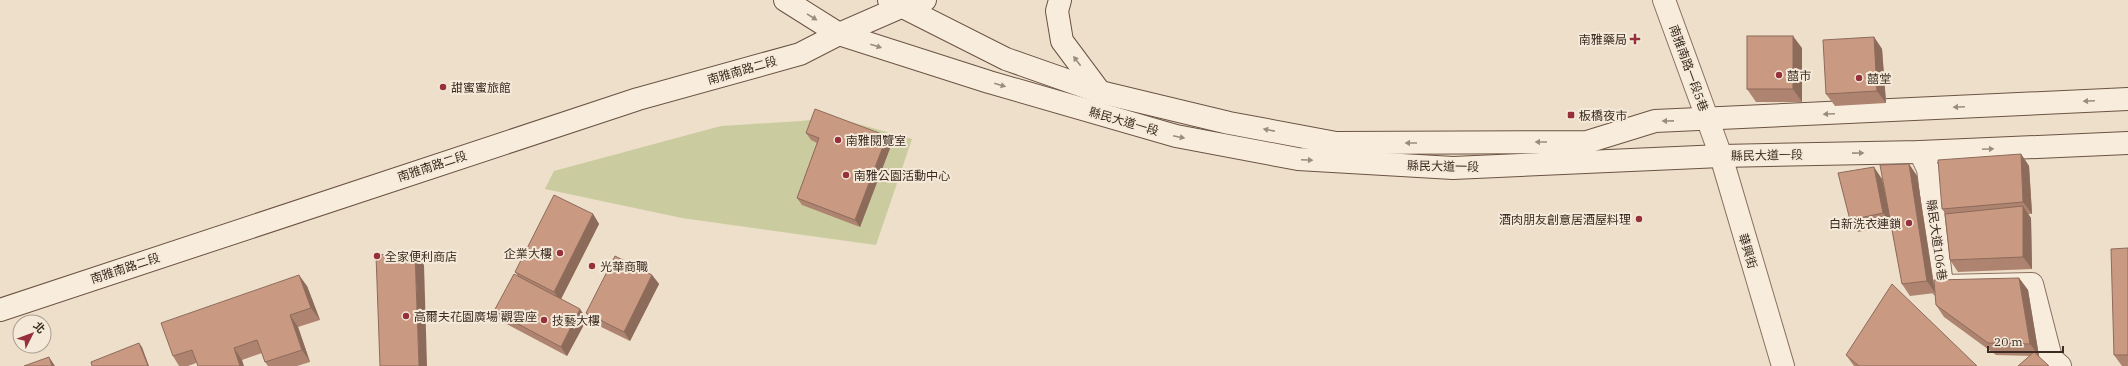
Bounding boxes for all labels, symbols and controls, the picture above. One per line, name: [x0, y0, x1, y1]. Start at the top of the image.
one-way arrow: [807, 13, 817, 21]
street label: 南雅南路一段5巷: [1666, 23, 1712, 113]
place label: 南雅藥局: [1579, 32, 1627, 47]
marker: 南雅藥局: [1630, 34, 1640, 44]
one-way arrow: [871, 43, 883, 49]
street label: 南雅南路二段: [705, 53, 779, 87]
one-way arrow: [1073, 55, 1081, 66]
place label: 囍市: [1787, 68, 1811, 83]
marker: 囍市: [1774, 70, 1784, 80]
place label: 囍堂: [1867, 71, 1891, 86]
marker: 囍堂: [1854, 73, 1864, 83]
place label: 甜蜜蜜旅館: [451, 80, 511, 95]
marker: 甜蜜蜜旅館: [438, 82, 448, 92]
one-way arrow: [994, 82, 1006, 88]
one-way arrow: [2083, 97, 2095, 104]
street label: 縣民大道一段: [1087, 104, 1161, 138]
one-way arrow: [1953, 104, 1965, 111]
place label: 板橋夜市: [1579, 108, 1627, 123]
marker: 板橋夜市: [1566, 110, 1576, 120]
one-way arrow: [1823, 110, 1835, 117]
one-way arrow: [1662, 117, 1674, 124]
one-way arrow: [1262, 127, 1275, 133]
place label: 南雅閱覽室: [846, 133, 906, 148]
one-way arrow: [1173, 134, 1185, 140]
marker: 南雅閱覽室: [833, 135, 843, 145]
one-way arrow: [1534, 139, 1547, 145]
one-way arrow: [1404, 140, 1417, 146]
one-way arrow: [1982, 145, 1994, 152]
street label: 縣民大道一段: [1731, 147, 1803, 163]
street label: 南雅南路二段: [395, 148, 469, 184]
one-way arrow: [1852, 150, 1865, 156]
one-way arrow: [1301, 156, 1313, 163]
street label: 縣民大道一段: [1407, 158, 1479, 174]
place label: 南雅公園活動中心: [854, 168, 950, 183]
marker: 南雅公園活動中心: [841, 170, 851, 180]
street label: 縣民大道106巷: [1924, 199, 1950, 281]
place label: 酒肉朋友創意居酒屋料理: [1499, 212, 1631, 227]
marker: 酒肉朋友創意居酒屋料理: [1634, 214, 1644, 224]
place label: 白新洗衣連鎖: [1829, 216, 1901, 231]
marker: 白新洗衣連鎖: [1904, 218, 1914, 228]
street label: 華興街: [1736, 232, 1760, 270]
place label: 企業大樓: [504, 246, 552, 261]
marker: 企業大樓: [555, 248, 565, 258]
place label: 全家便利商店: [385, 249, 457, 264]
street label: 南雅南路二段: [88, 250, 162, 286]
marker: 全家便利商店: [372, 251, 382, 261]
place label: 光華商職: [600, 259, 648, 274]
marker: 光華商職: [587, 261, 597, 271]
place label: 高爾夫花園廣場 觀雲座: [414, 309, 537, 324]
marker: 高爾夫花園廣場 觀雲座: [401, 311, 411, 321]
place label: 技藝大樓: [552, 313, 600, 328]
north arrow: [12, 314, 52, 354]
marker: 技藝大樓: [539, 315, 549, 325]
text: 北: [31, 319, 48, 336]
scale bar: [1988, 328, 2063, 354]
text: 20 m: [1994, 334, 2023, 349]

